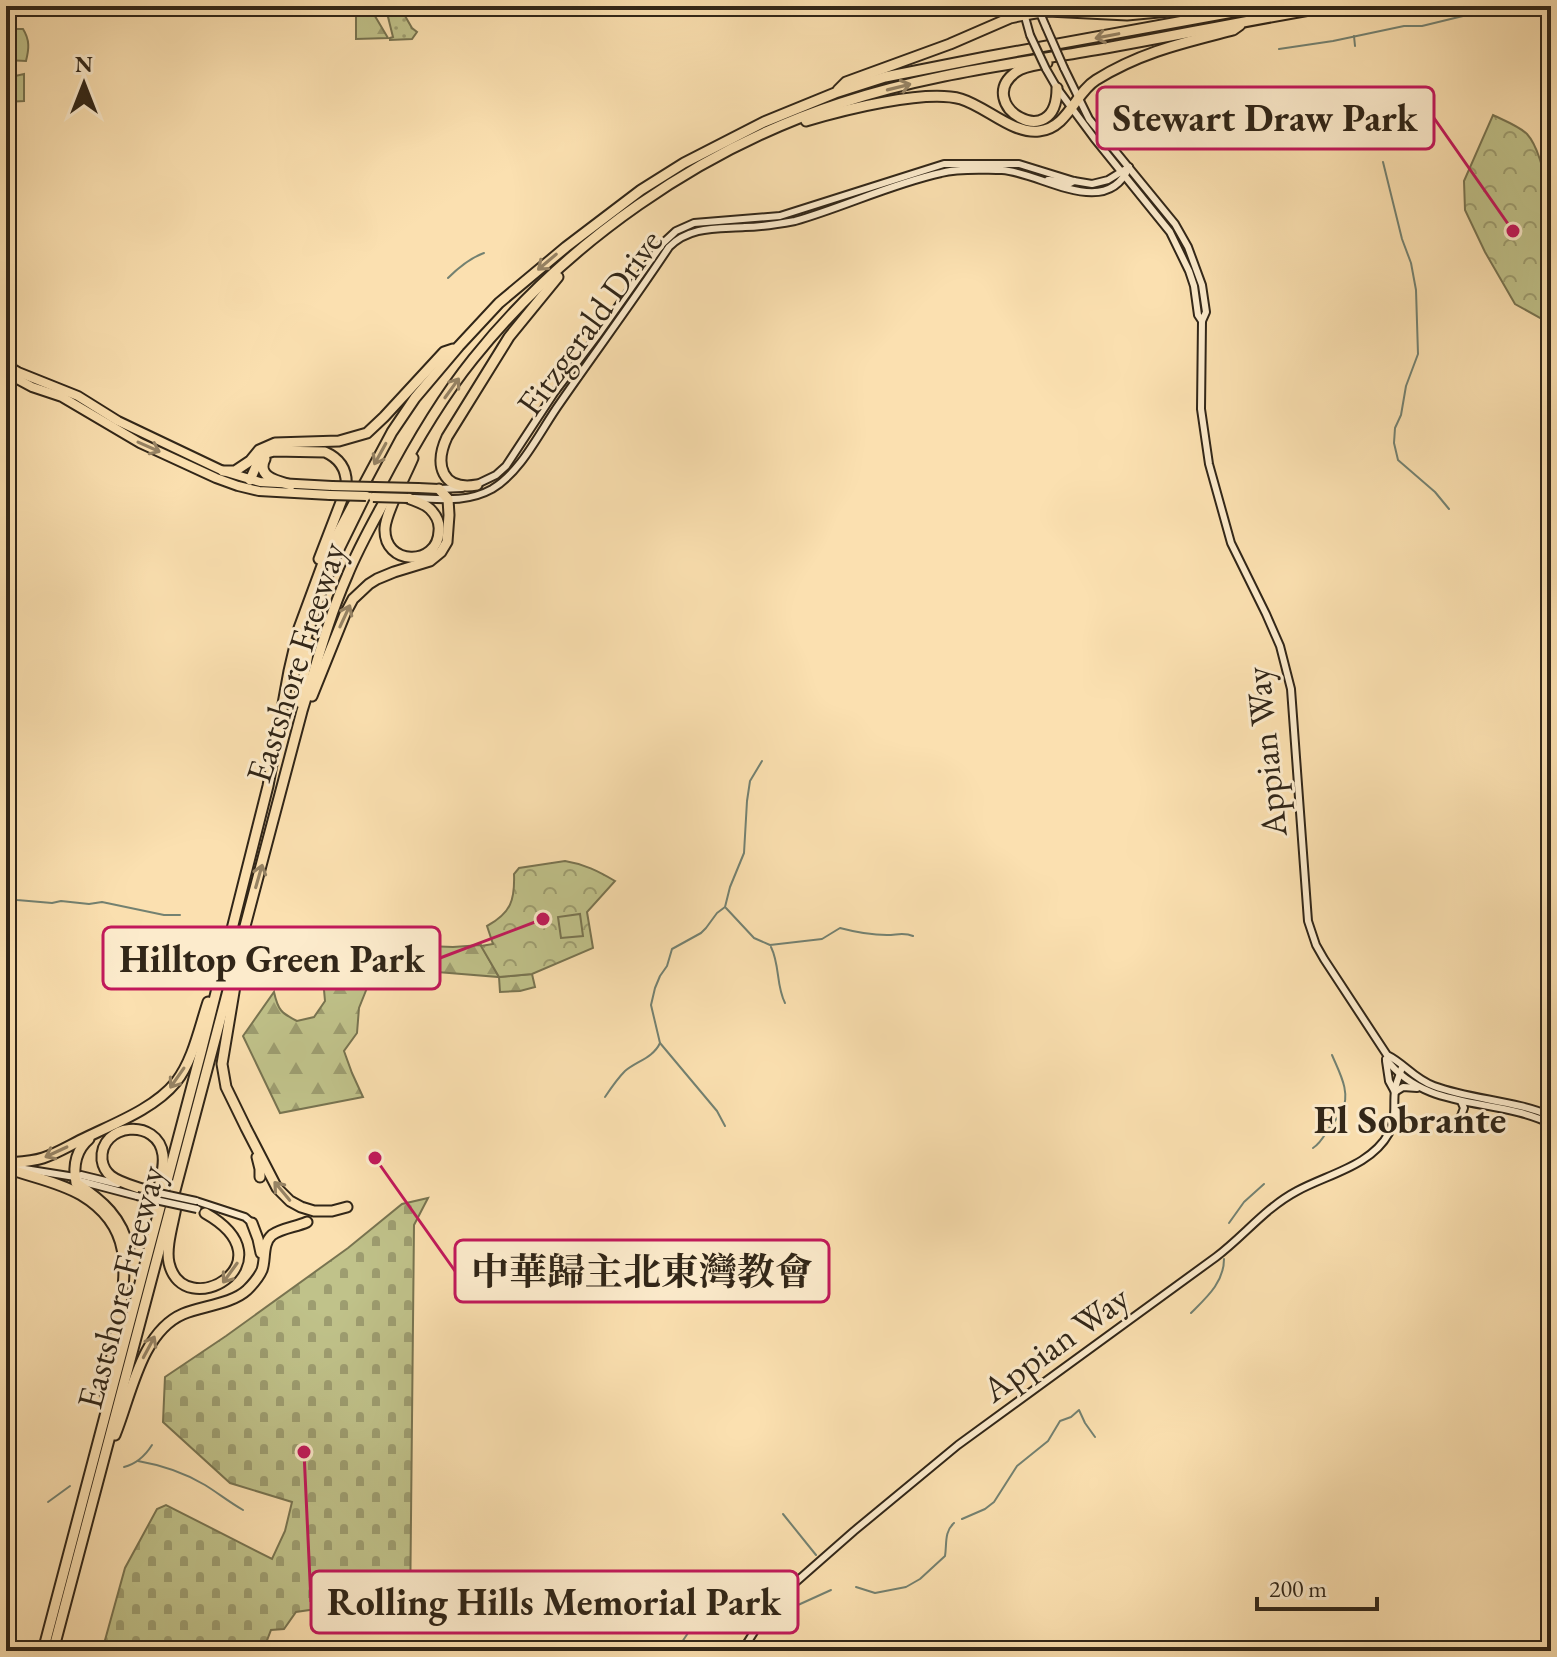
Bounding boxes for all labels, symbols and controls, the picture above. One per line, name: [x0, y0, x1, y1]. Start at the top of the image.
one-way arrow: [1095, 29, 1120, 44]
north arrow: [44, 44, 124, 124]
text: N: [75, 50, 93, 79]
one-way arrow: [886, 79, 912, 94]
callout: Stewart Draw Park: [1097, 87, 1434, 149]
text: Stewart Draw Park: [1112, 93, 1419, 142]
street label: Fitzgerald Drive: [506, 220, 673, 425]
one-way arrow: [537, 253, 558, 271]
one-way arrow: [444, 377, 460, 399]
one-way arrow: [137, 441, 161, 456]
one-way arrow: [372, 442, 387, 466]
street label: Eastshore Freeway: [234, 536, 357, 788]
one-way arrow: [338, 604, 353, 628]
street label: Appian Way: [1233, 664, 1298, 840]
one-way arrow: [252, 864, 267, 890]
callout: Hilltop Green Park: [103, 927, 440, 989]
text: Hilltop Green Park: [119, 934, 426, 983]
one-way arrow: [169, 1067, 185, 1089]
district label: El Sobrante: [1314, 1093, 1506, 1145]
one-way arrow: [44, 1145, 68, 1160]
street label: Eastshore Freeway: [65, 1160, 176, 1414]
one-way arrow: [273, 1181, 291, 1201]
callout: 中華歸主北東灣教會: [455, 1240, 829, 1302]
text: 中華歸主北東灣教會: [471, 1247, 813, 1296]
one-way arrow: [221, 1262, 238, 1283]
street label: Appian Way: [972, 1274, 1138, 1413]
one-way arrow: [142, 1336, 158, 1360]
scale bar: [1257, 1561, 1377, 1611]
callout: Rolling Hills Memorial Park: [311, 1571, 798, 1633]
text: 200 m: [1269, 1573, 1327, 1604]
text: Rolling Hills Memorial Park: [327, 1577, 782, 1626]

